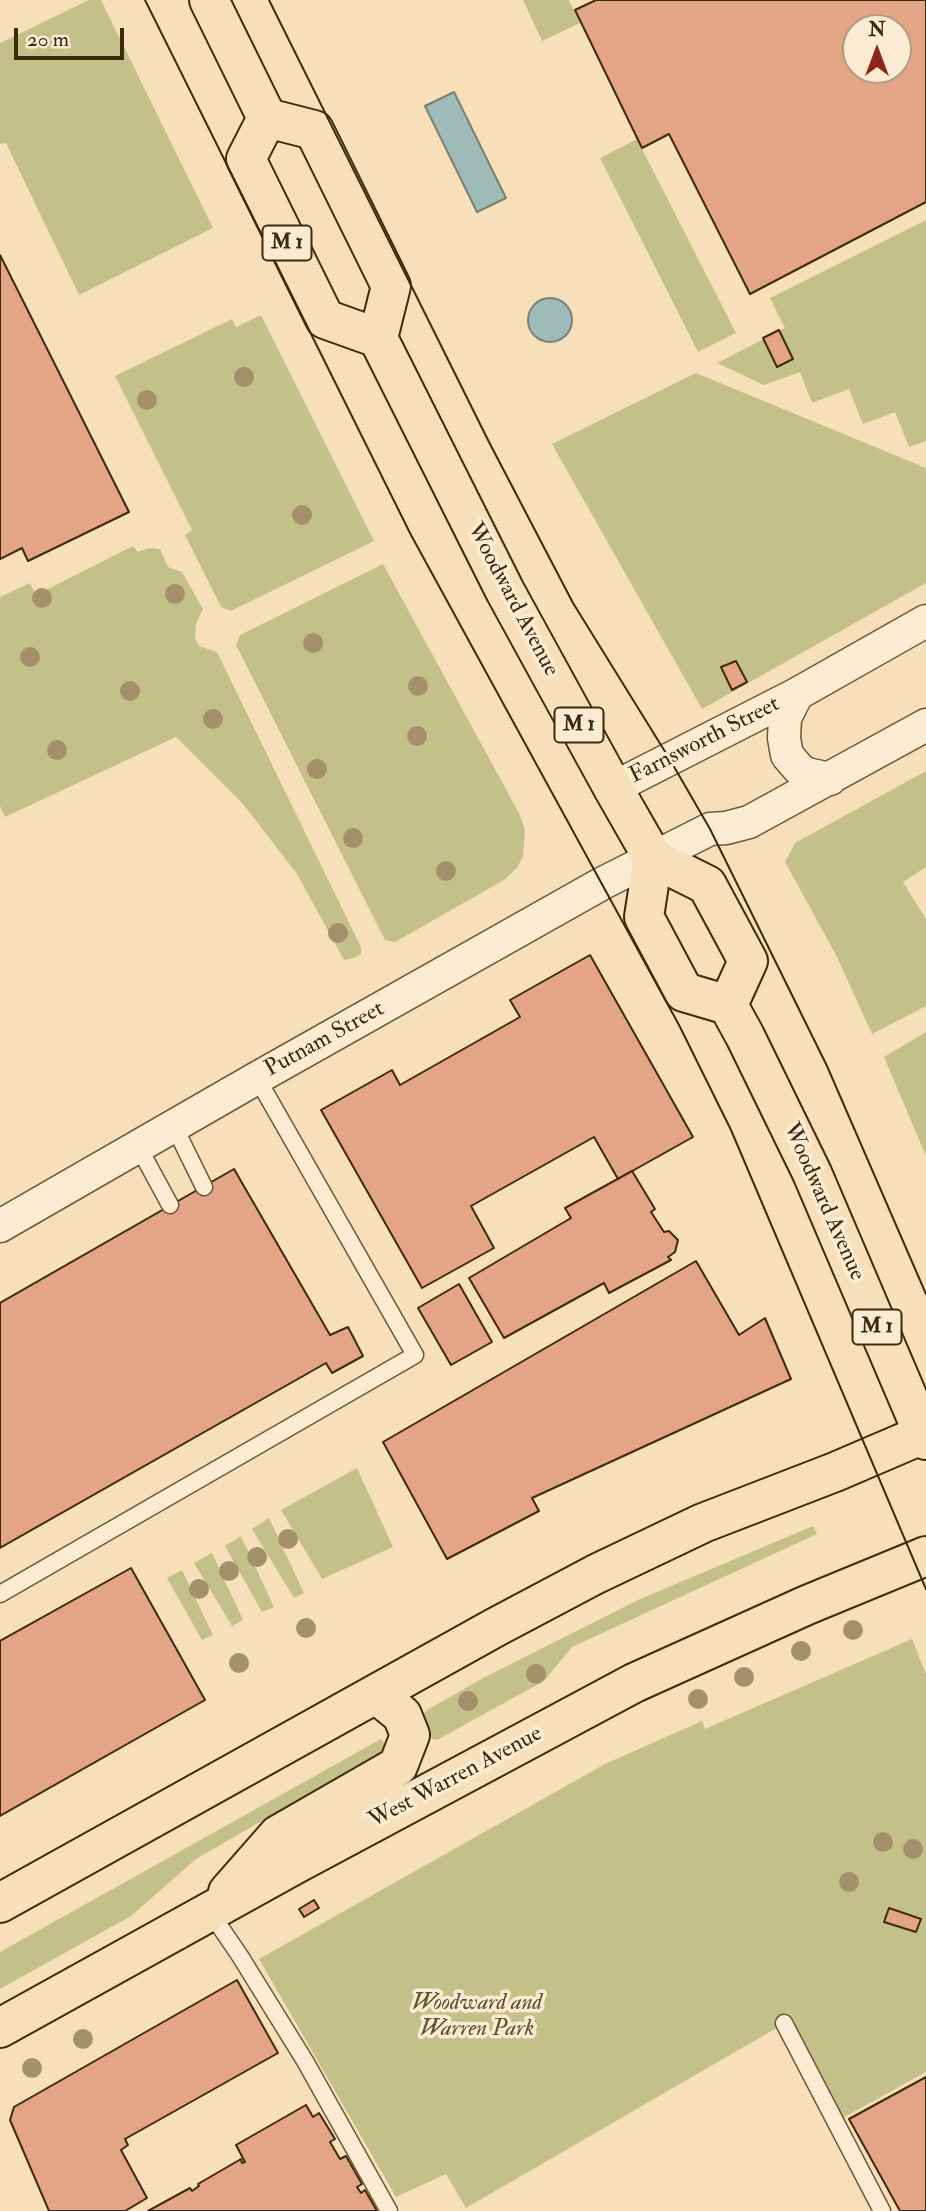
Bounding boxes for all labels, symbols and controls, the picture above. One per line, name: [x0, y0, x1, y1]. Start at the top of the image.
scale bar: [18, 14, 128, 58]
north arrow: [842, 14, 912, 84]
text: N: [868, 18, 886, 42]
text: 20 m: [27, 26, 69, 53]
road number: M 1: [262, 226, 312, 260]
street label: Woodward Avenue: [460, 519, 564, 681]
street label: Farnsworth Street: [625, 691, 785, 791]
road number: M 1: [554, 708, 604, 742]
street label: Putnam Street: [261, 996, 389, 1084]
street label: Woodward Avenue: [776, 1119, 870, 1285]
road number: M 1: [852, 1310, 902, 1344]
street label: West Warren Avenue: [365, 1721, 547, 1835]
park label: Woodward and Warren Park: [412, 1990, 542, 2044]

